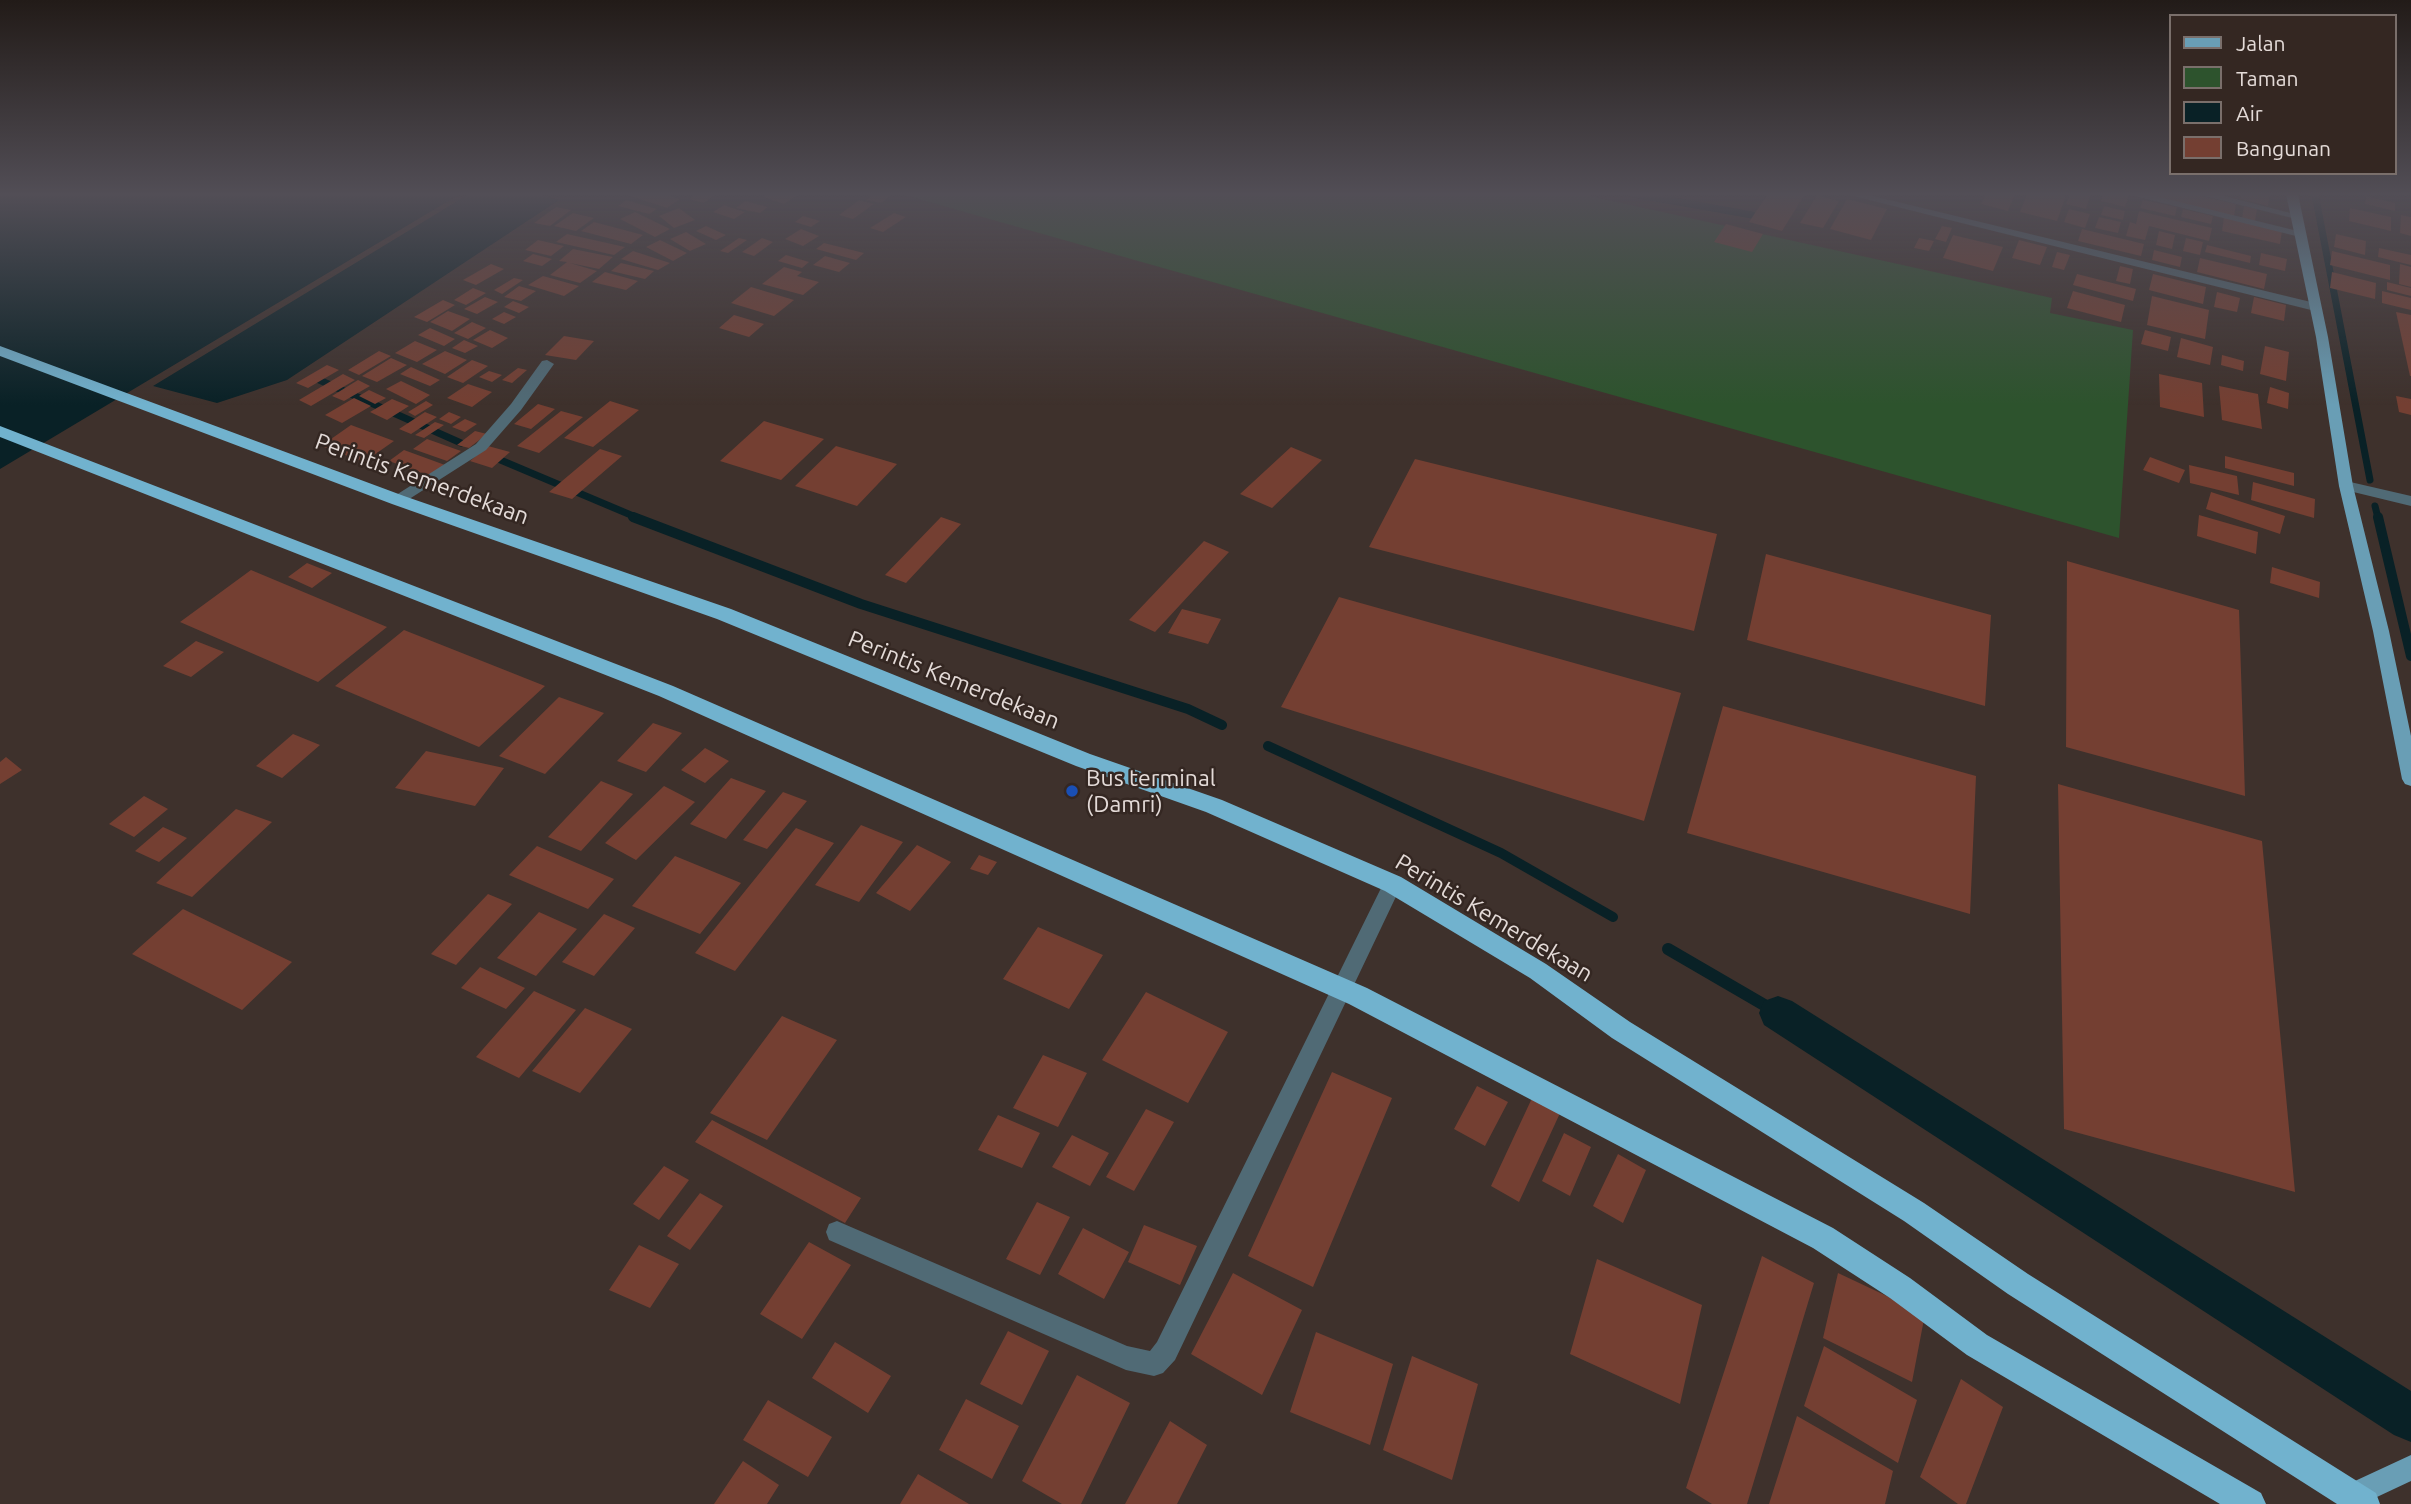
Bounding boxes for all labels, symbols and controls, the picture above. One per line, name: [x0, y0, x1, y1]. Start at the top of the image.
legend: [2170, 14, 2397, 175]
text: Jalan: [2236, 31, 2285, 55]
text: Taman: [2236, 66, 2299, 90]
text: Air: [2236, 101, 2263, 125]
text: Bangunan: [2236, 136, 2331, 160]
street label: Perintis Kemerdekaan: [311, 427, 533, 531]
street label: Perintis Kemerdekaan: [844, 625, 1064, 735]
place label: Bus terminal (Damri): [1086, 764, 1216, 818]
marker: Bus terminal (Damri): [1064, 783, 1080, 799]
street label: Perintis Kemerdekaan: [1390, 848, 1598, 988]

